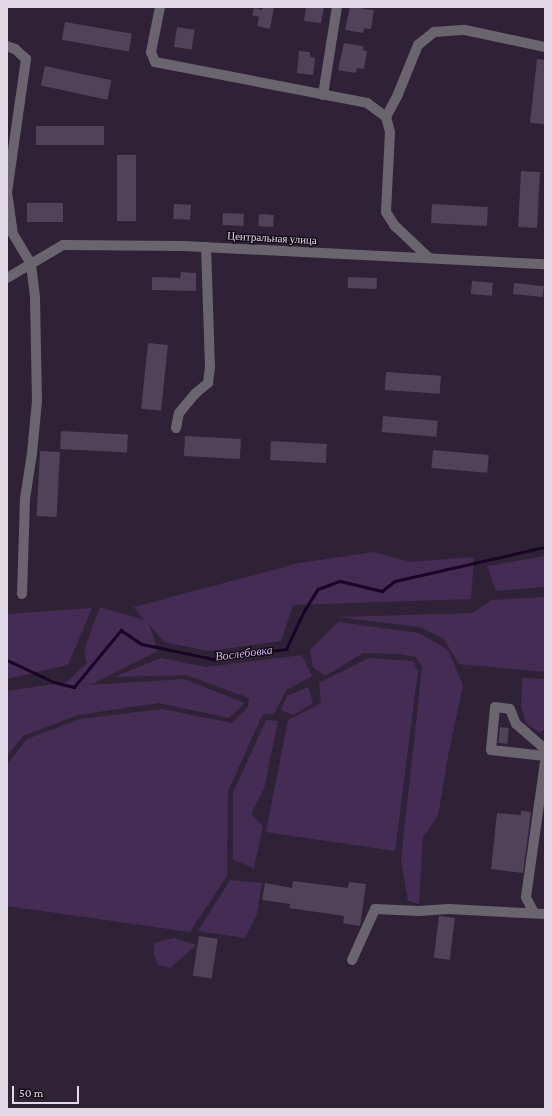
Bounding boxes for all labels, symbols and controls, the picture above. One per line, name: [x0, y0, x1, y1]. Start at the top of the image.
street label: Центральная улица: [227, 229, 317, 247]
water label: Вослебовка: [214, 643, 274, 665]
scale bar: [14, 1078, 81, 1104]
text: 50 m: [19, 1086, 43, 1100]

